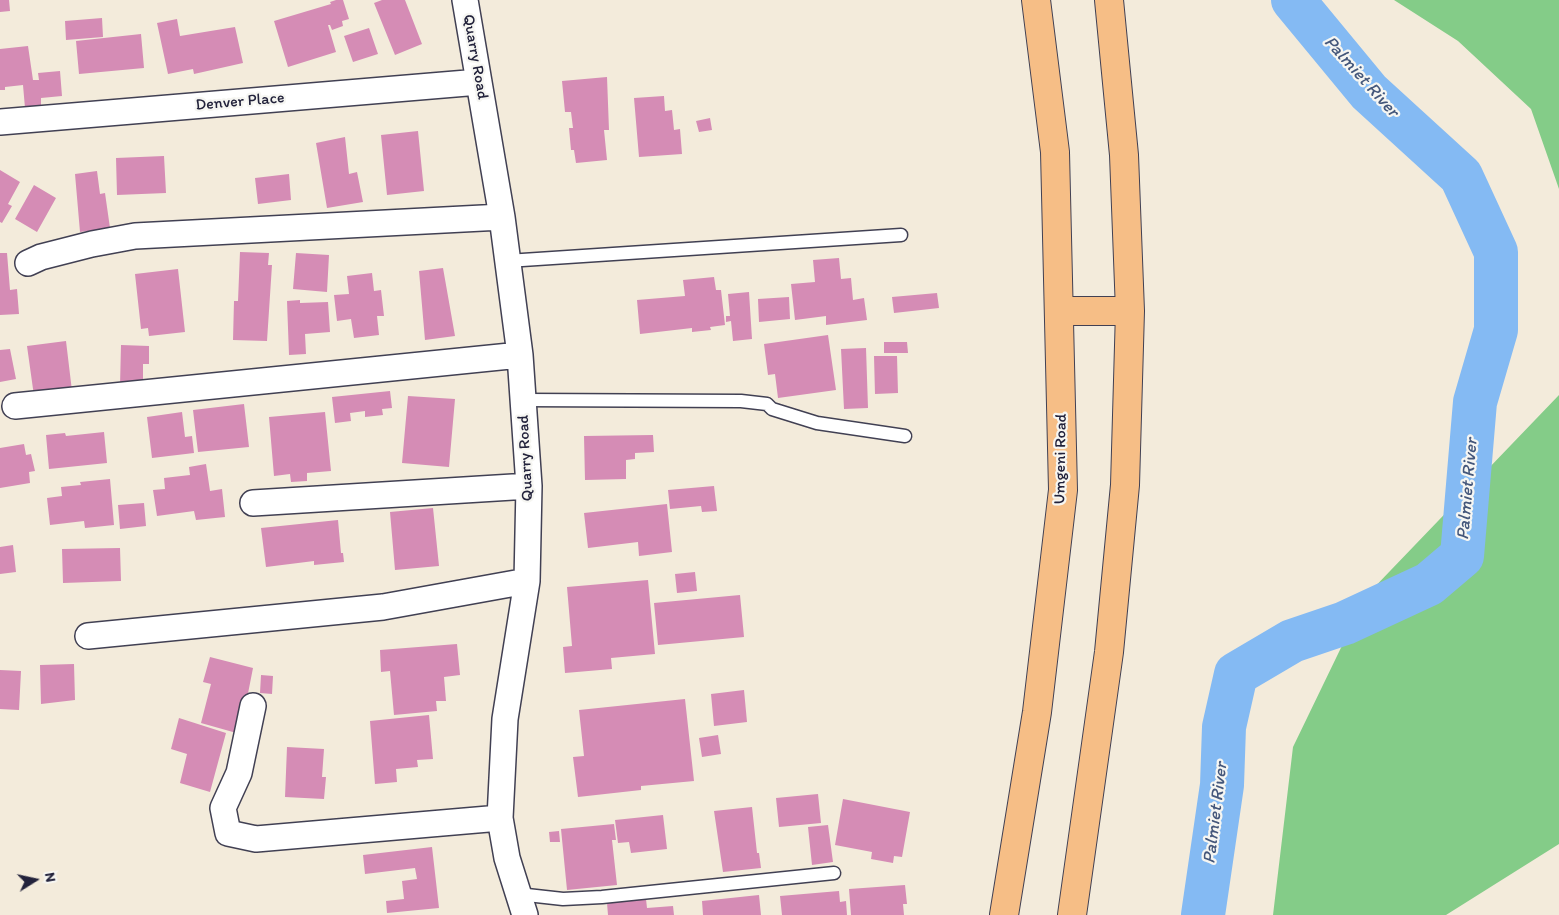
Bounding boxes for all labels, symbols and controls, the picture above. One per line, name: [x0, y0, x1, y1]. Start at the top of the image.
street label: Quarry Road: [458, 13, 492, 101]
water label: Palmiet River: [1319, 32, 1403, 122]
street label: Denver Place: [195, 89, 285, 115]
street label: Umgeni Road: [1051, 413, 1071, 505]
street label: Quarry Road: [514, 414, 538, 502]
water label: Palmiet River: [1453, 437, 1483, 541]
water label: Palmiet River: [1199, 761, 1233, 865]
north arrow: [10, 855, 60, 905]
text: N: [41, 871, 59, 883]

